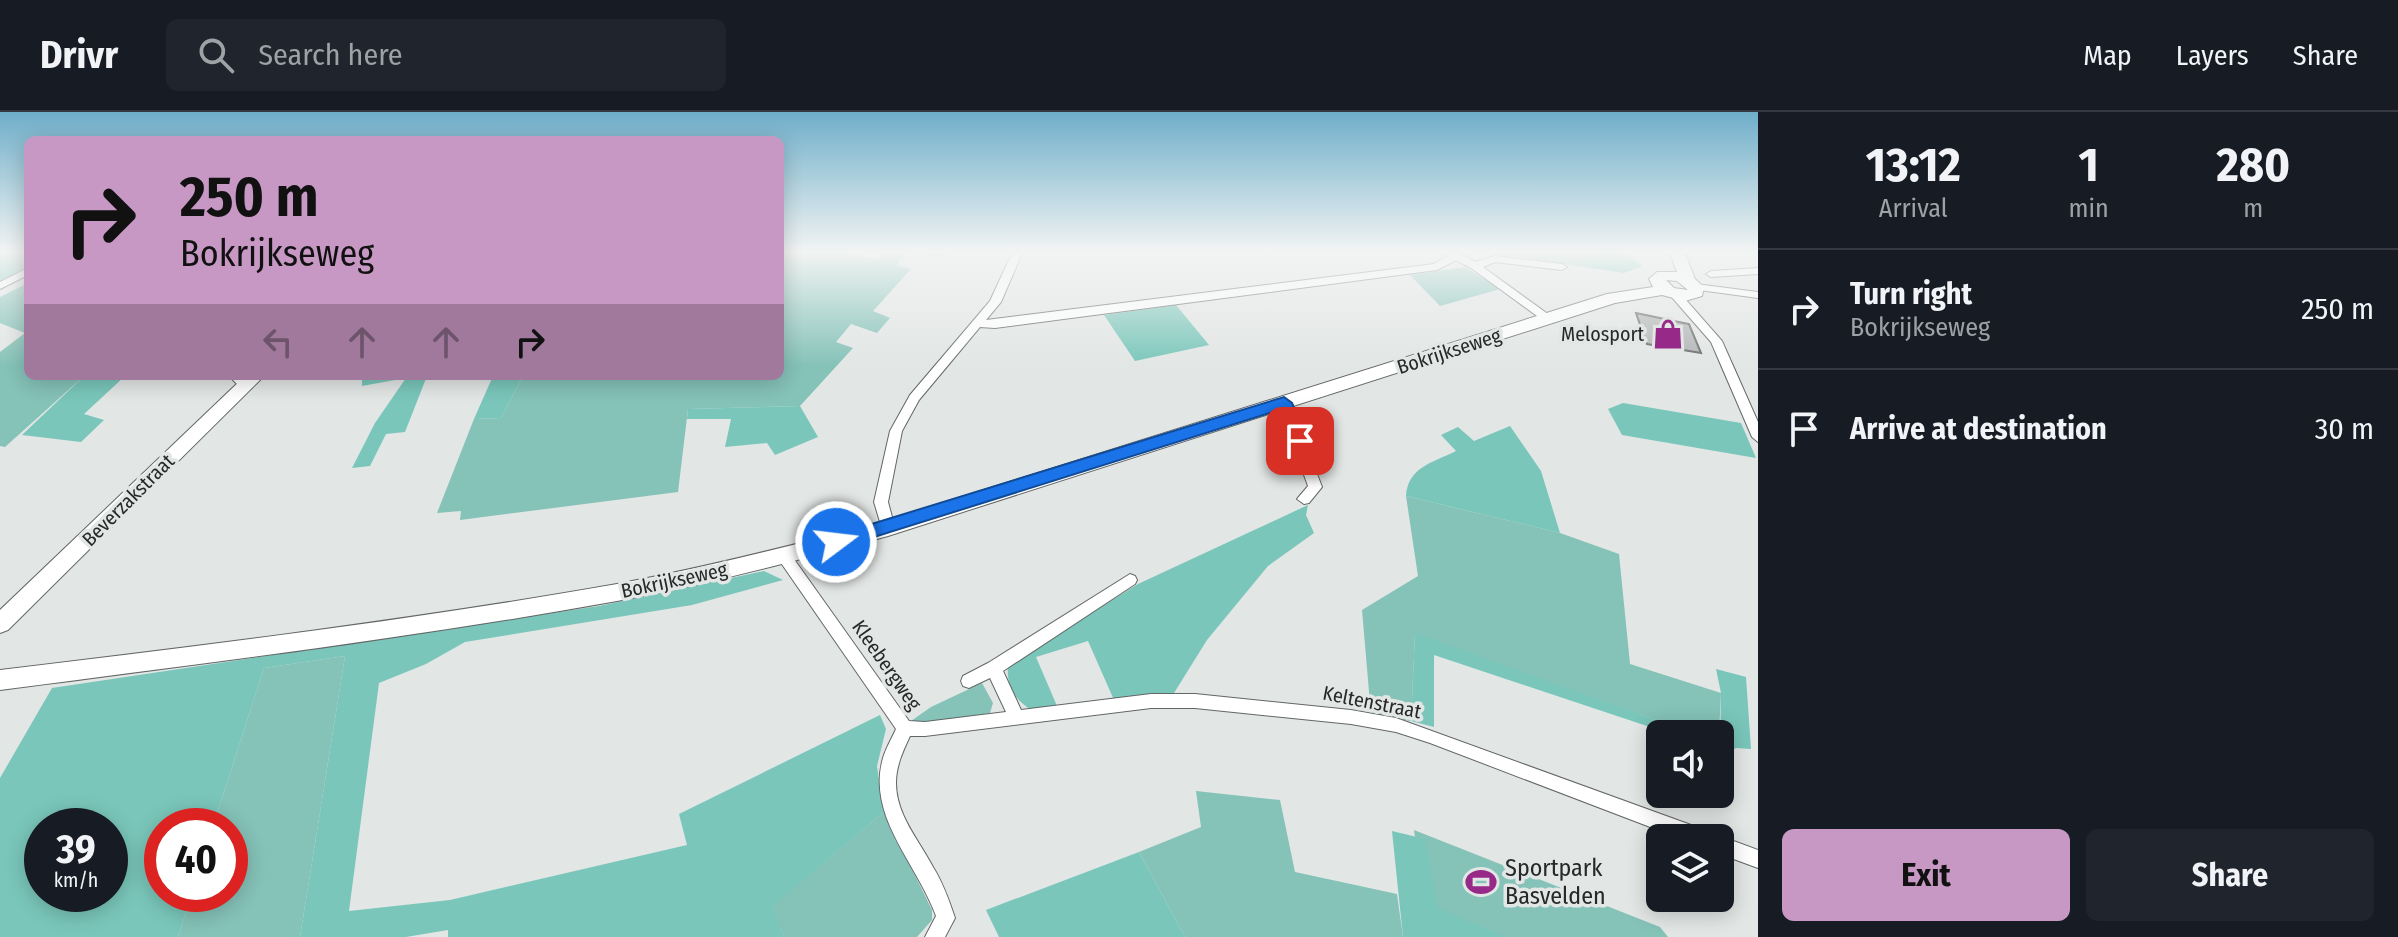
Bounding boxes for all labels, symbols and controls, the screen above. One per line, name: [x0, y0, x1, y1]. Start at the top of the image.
search box: [166, 19, 726, 91]
text: Drivr: [40, 32, 118, 78]
icon: search: [194, 33, 238, 77]
text: Search here: [258, 37, 403, 73]
text: Map: [2083, 39, 2132, 72]
text: Layers: [2176, 39, 2249, 72]
text: Share: [2293, 39, 2358, 72]
text: 13:12: [1866, 136, 1961, 194]
text: 1: [2078, 136, 2099, 194]
text: 280: [2216, 136, 2290, 194]
text: 250 m: [180, 164, 318, 231]
icon: right: [48, 168, 152, 272]
text: Arrival: [1879, 193, 1948, 224]
text: min: [2068, 193, 2109, 224]
text: m: [2243, 193, 2263, 224]
text: Bokrijkseweg: [180, 232, 374, 276]
text: Turn right: [1850, 276, 1972, 312]
icon: right: [1782, 287, 1826, 331]
text: 250 m: [2301, 291, 2374, 327]
text: Bokrijkseweg: [1850, 312, 1990, 343]
shop icon: Melosport: [1651, 317, 1685, 351]
icon: left: [256, 320, 300, 364]
icon: ahead: [340, 320, 384, 364]
icon: ahead: [424, 320, 468, 364]
icon: right: [508, 320, 552, 364]
place label: Melosport: [1561, 322, 1644, 346]
street label: Bokrijkseweg: [1394, 323, 1505, 379]
pin: [1266, 407, 1334, 475]
icon: arrive: [1782, 407, 1826, 451]
text: Arrive at destination: [1850, 411, 2107, 447]
text: 30 m: [2315, 411, 2374, 447]
icon: arrive: [1278, 419, 1322, 463]
street label: Beverzakstraat: [77, 449, 179, 551]
position arrow: [794, 500, 878, 584]
street label: Bokrijkseweg: [619, 557, 730, 603]
street label: Kleebergweg: [847, 615, 927, 715]
street label: Keltenstraat: [1321, 681, 1424, 723]
map controls: [1646, 720, 1734, 912]
button: sound: [1646, 720, 1734, 808]
speed limit sign: 40: [144, 808, 248, 912]
button: layers: [1646, 824, 1734, 912]
text: 39: [56, 826, 96, 874]
button: Exit: [1782, 829, 2070, 921]
button: Share: [2086, 829, 2374, 921]
place label: Sportpark Basvelden: [1505, 854, 1606, 910]
sports icon: Sportpark Basvelden: [1464, 865, 1498, 899]
text: km/h: [54, 868, 98, 892]

